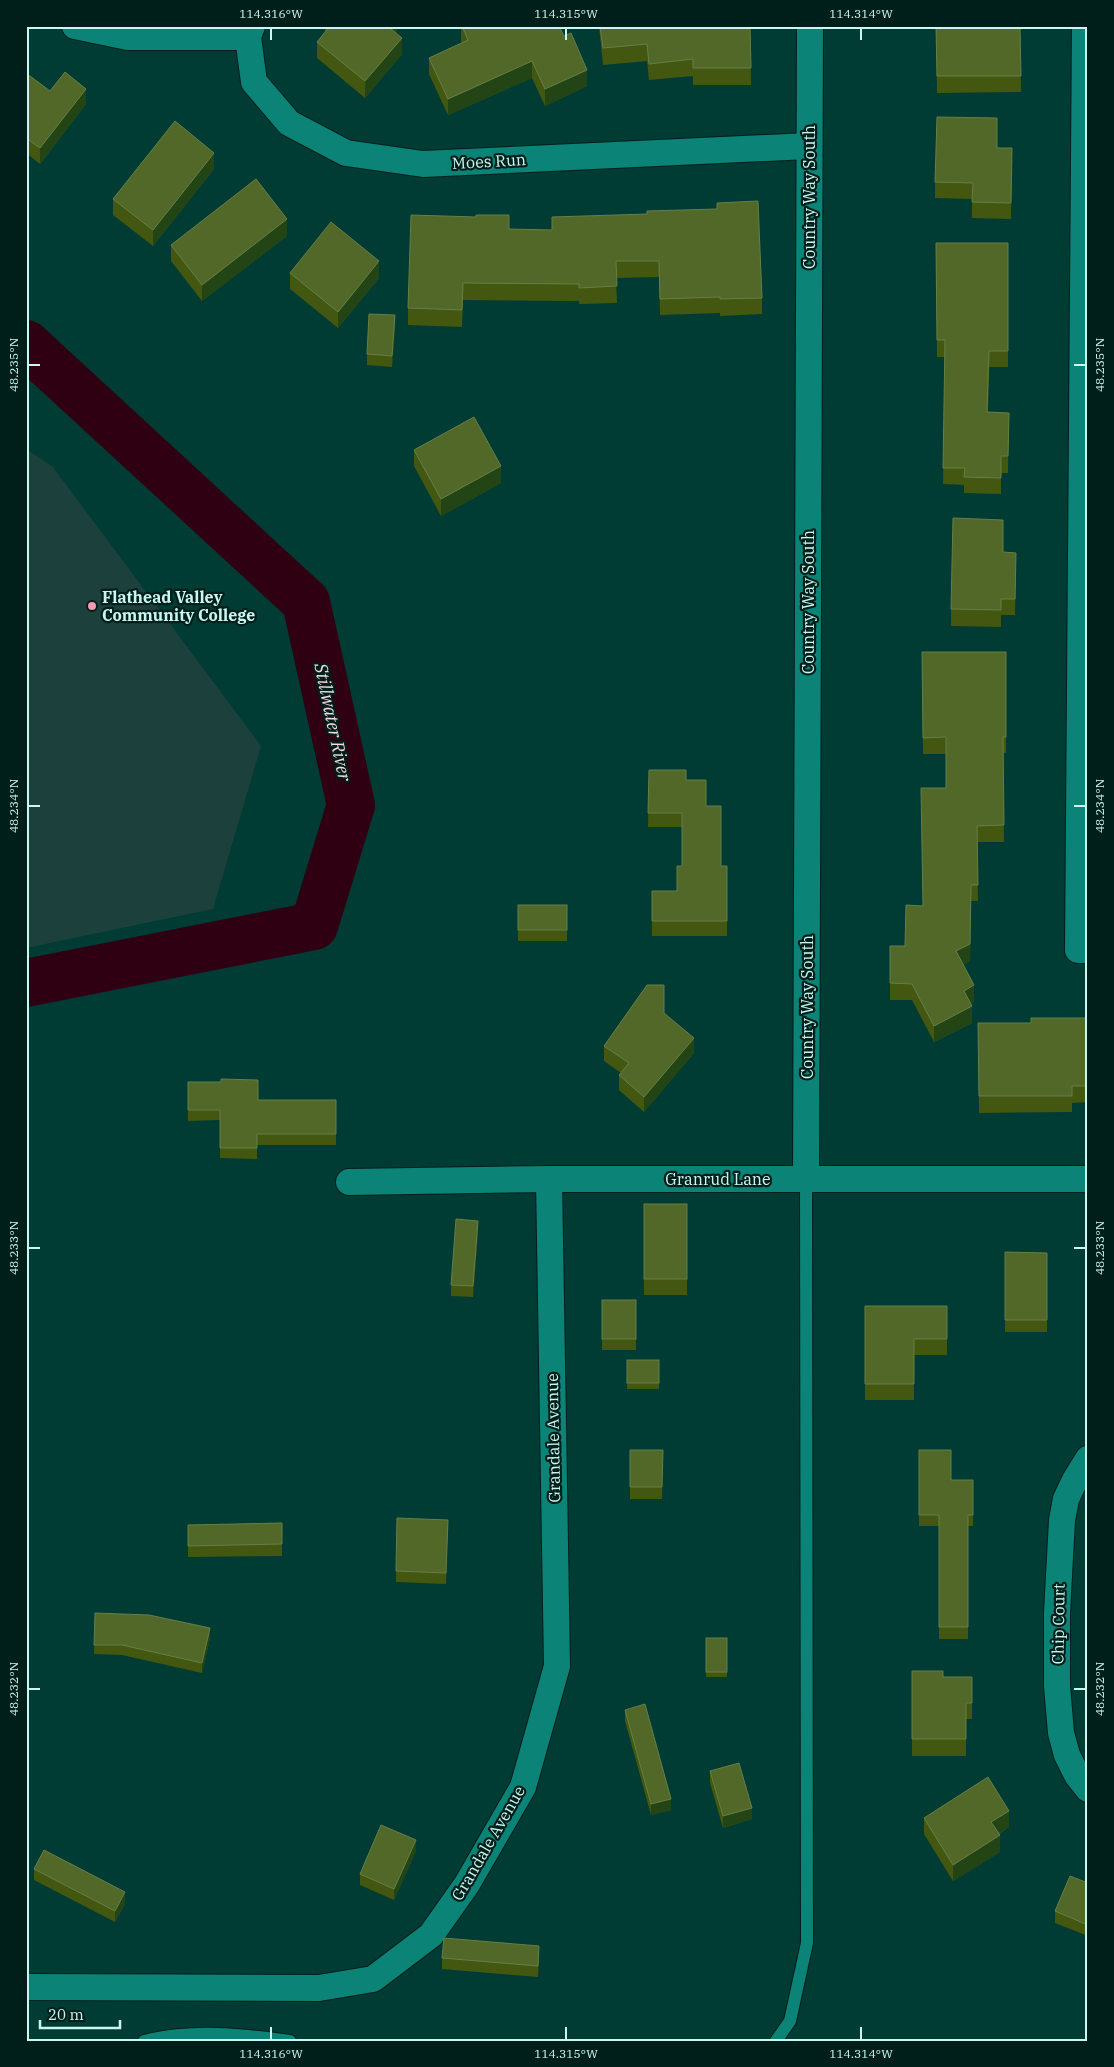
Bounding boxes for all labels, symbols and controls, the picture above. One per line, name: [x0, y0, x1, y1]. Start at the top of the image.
text: 114.316°W: [239, 6, 303, 21]
text: 114.315°W: [534, 6, 598, 21]
text: 114.314°W: [829, 6, 893, 21]
street label: Country Way South: [799, 125, 819, 269]
street label: Moes Run: [452, 149, 526, 173]
text: 48.235°N: [6, 338, 21, 392]
text: 48.235°N: [1092, 338, 1107, 392]
street label: Country Way South: [798, 530, 818, 674]
place label: Flathead Valley Community College: [102, 587, 255, 625]
marker: Flathead Valley Community College: [86, 600, 98, 612]
water label: Stillwater River: [309, 660, 357, 784]
text: 48.234°N: [6, 779, 21, 833]
text: 48.234°N: [1092, 779, 1107, 833]
street label: Country Way South: [797, 935, 817, 1079]
street label: Granrud Lane: [665, 1169, 771, 1189]
text: 48.233°N: [6, 1221, 21, 1275]
text: 48.233°N: [1092, 1221, 1107, 1275]
street label: Grandale Avenue: [542, 1373, 564, 1503]
street label: Chip Court: [1047, 1583, 1069, 1665]
text: 48.232°N: [6, 1662, 21, 1716]
text: 48.232°N: [1092, 1662, 1107, 1716]
street label: Grandale Avenue: [447, 1782, 529, 1904]
scale bar: [40, 1997, 120, 2029]
text: 20 m: [48, 2005, 84, 2024]
text: 114.316°W: [239, 2046, 303, 2061]
text: 114.315°W: [534, 2046, 598, 2061]
text: 114.314°W: [829, 2046, 893, 2061]

